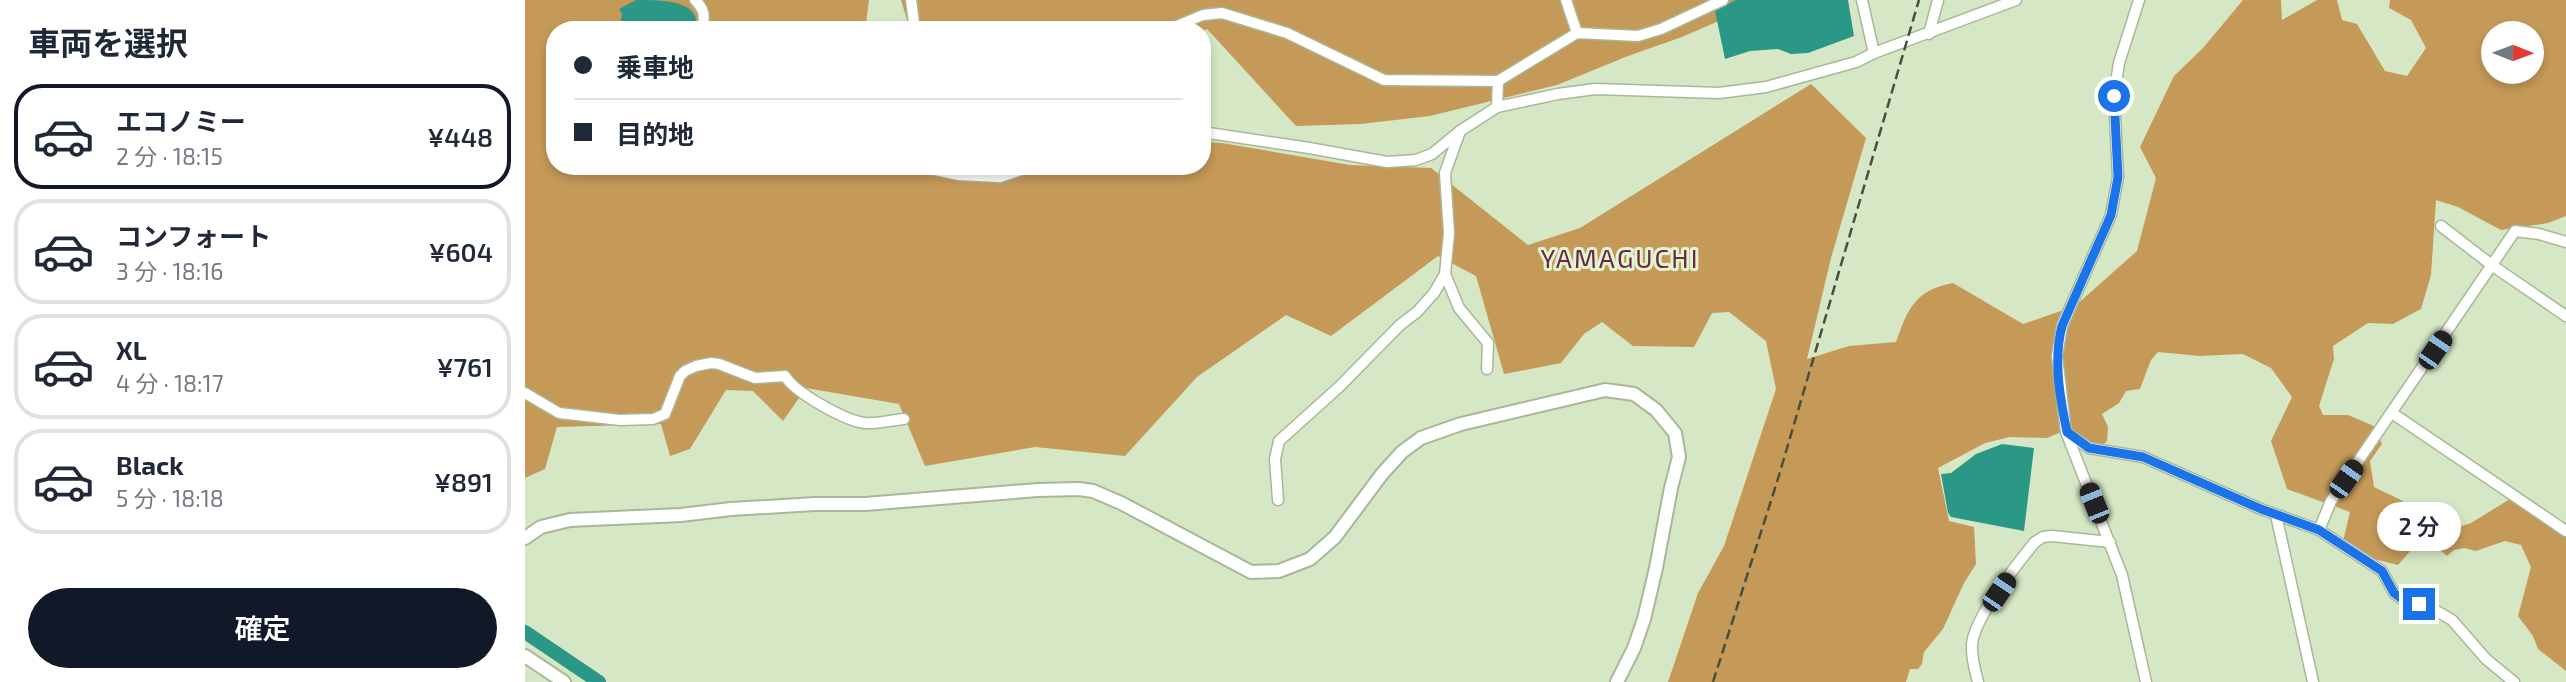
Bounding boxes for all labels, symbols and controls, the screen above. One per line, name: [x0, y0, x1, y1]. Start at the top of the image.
north arrow: [2481, 21, 2545, 84]
map controls: [2481, 21, 2544, 84]
text: 車両を選択: [28, 23, 188, 61]
text: 乗車地: [616, 51, 694, 82]
route start: [2098, 80, 2130, 112]
icon: car: [32, 105, 95, 168]
text: エコノミー: [116, 105, 246, 136]
text: 目的地: [616, 118, 694, 149]
text: ¥448: [428, 121, 493, 152]
text: 2 分 · 18:15: [116, 142, 223, 170]
icon: car: [32, 220, 95, 283]
text: コンフォート: [116, 220, 271, 251]
text: ¥604: [429, 236, 493, 267]
district label: YAMAGUCHI: [1540, 242, 1700, 273]
text: 3 分 · 18:16: [116, 257, 223, 285]
car: [2415, 327, 2456, 373]
text: XL: [116, 334, 147, 365]
icon: car: [32, 335, 95, 398]
text: ¥761: [437, 351, 493, 382]
text: 4 分 · 18:17: [116, 369, 223, 397]
text: Black: [116, 449, 184, 480]
icon: car: [32, 450, 95, 513]
car: [2326, 456, 2367, 502]
text: ¥891: [434, 466, 493, 497]
car: [2077, 480, 2112, 526]
text: 5 分 · 18:18: [116, 484, 224, 512]
callout: 2 分: [2377, 503, 2461, 552]
text: 2 分: [2398, 512, 2440, 540]
car: [1979, 569, 2020, 615]
button: 確定: [28, 588, 497, 668]
route end: [2403, 588, 2435, 620]

